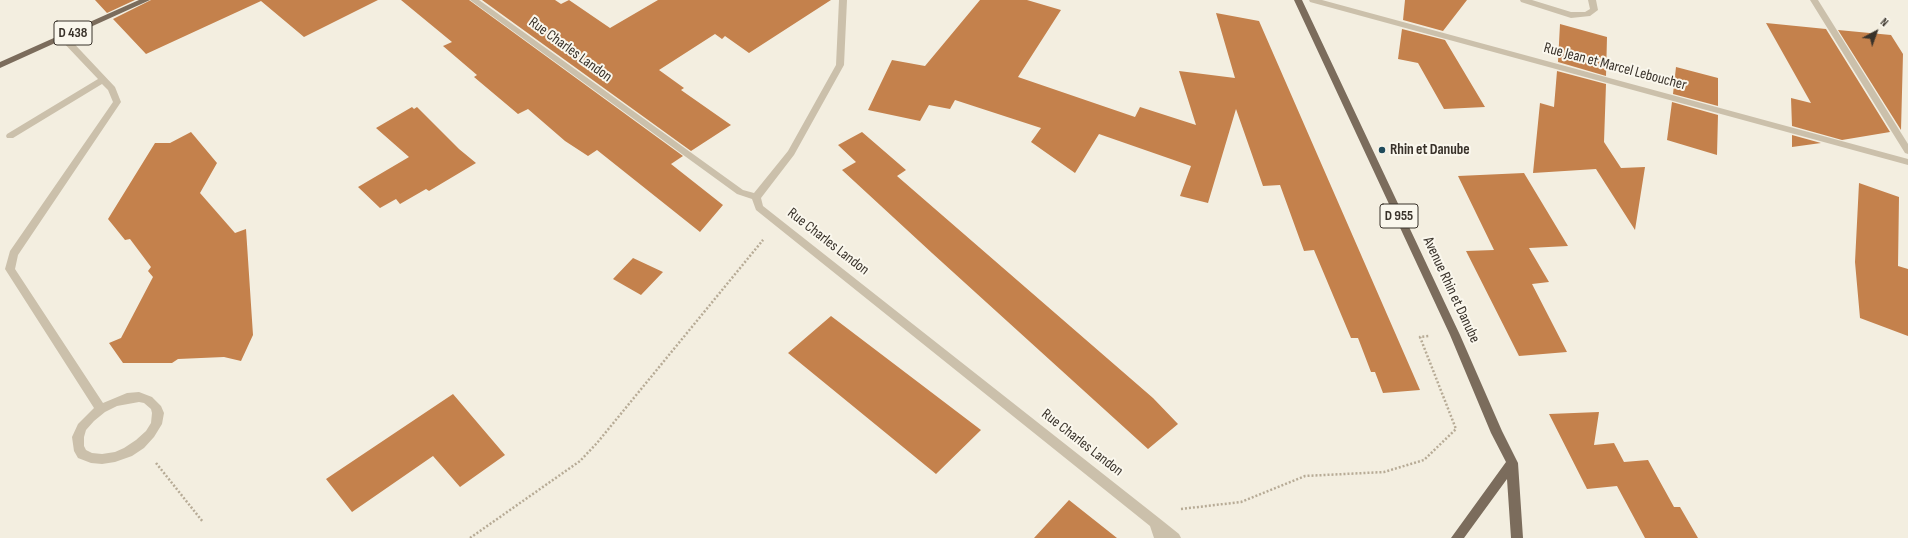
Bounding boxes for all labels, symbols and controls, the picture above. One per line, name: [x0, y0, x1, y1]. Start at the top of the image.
north arrow: [1856, 12, 1896, 52]
street label: Rue Charles Landon: [525, 14, 615, 86]
text: N: [1878, 16, 1891, 29]
road number: D 438: [54, 21, 92, 45]
street label: Rue Jean et Marcel Leboucher: [1542, 39, 1688, 95]
place label: Rhin et Danube: [1390, 141, 1470, 159]
marker: Rhin et Danube: [1377, 145, 1387, 155]
road number: D 955: [1380, 204, 1418, 228]
street label: Rue Charles Landon: [784, 205, 872, 279]
street label: Avenue Rhin et Danube: [1419, 234, 1483, 346]
street label: Rue Charles Landon: [1038, 406, 1126, 480]

